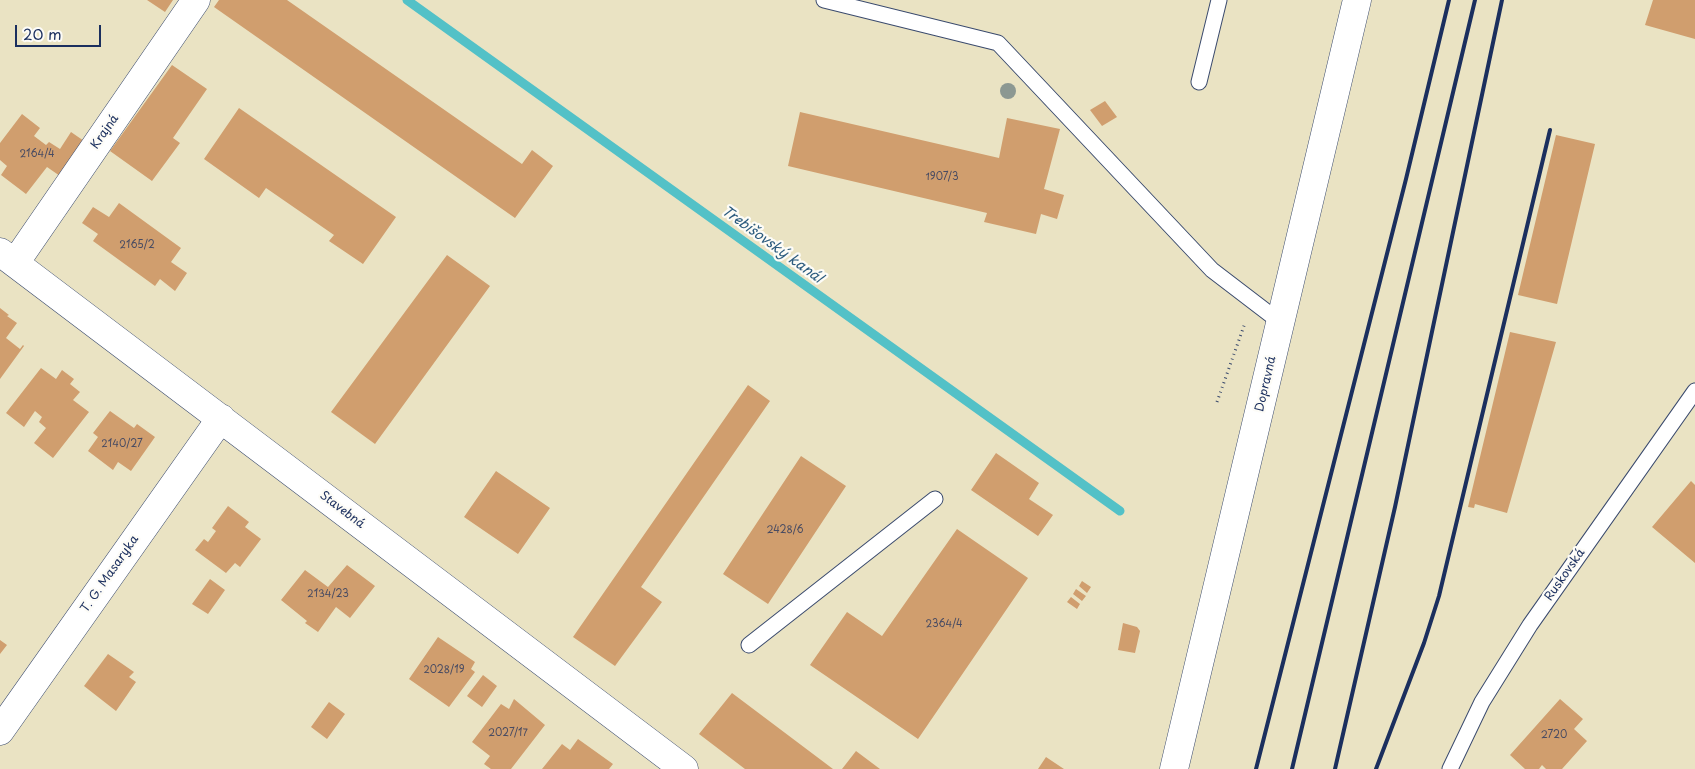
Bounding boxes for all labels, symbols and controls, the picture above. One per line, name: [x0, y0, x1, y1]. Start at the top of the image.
scale bar: [18, 15, 104, 47]
text: 20 m: [23, 22, 62, 45]
street label: Krajná: [88, 112, 122, 152]
house number: 2164/4: [19, 148, 55, 160]
house number: 1907/3: [926, 171, 958, 183]
water label: Trebišovský kanál: [718, 203, 826, 287]
house number: 2165/2: [119, 239, 155, 251]
street label: Dopravná: [1253, 355, 1279, 413]
house number: 2140/27: [101, 438, 143, 450]
street label: Stavebná: [317, 488, 367, 532]
house number: 2428/6: [767, 524, 803, 536]
street label: T. G. Masaryka: [78, 533, 142, 615]
street label: Ruskovská: [1542, 546, 1588, 604]
house number: 2134/23: [307, 588, 349, 600]
house number: 2364/4: [925, 618, 963, 630]
house number: 2028/19: [423, 664, 465, 676]
house number: 2027/17: [488, 727, 528, 739]
house number: 2720: [1541, 729, 1567, 741]

